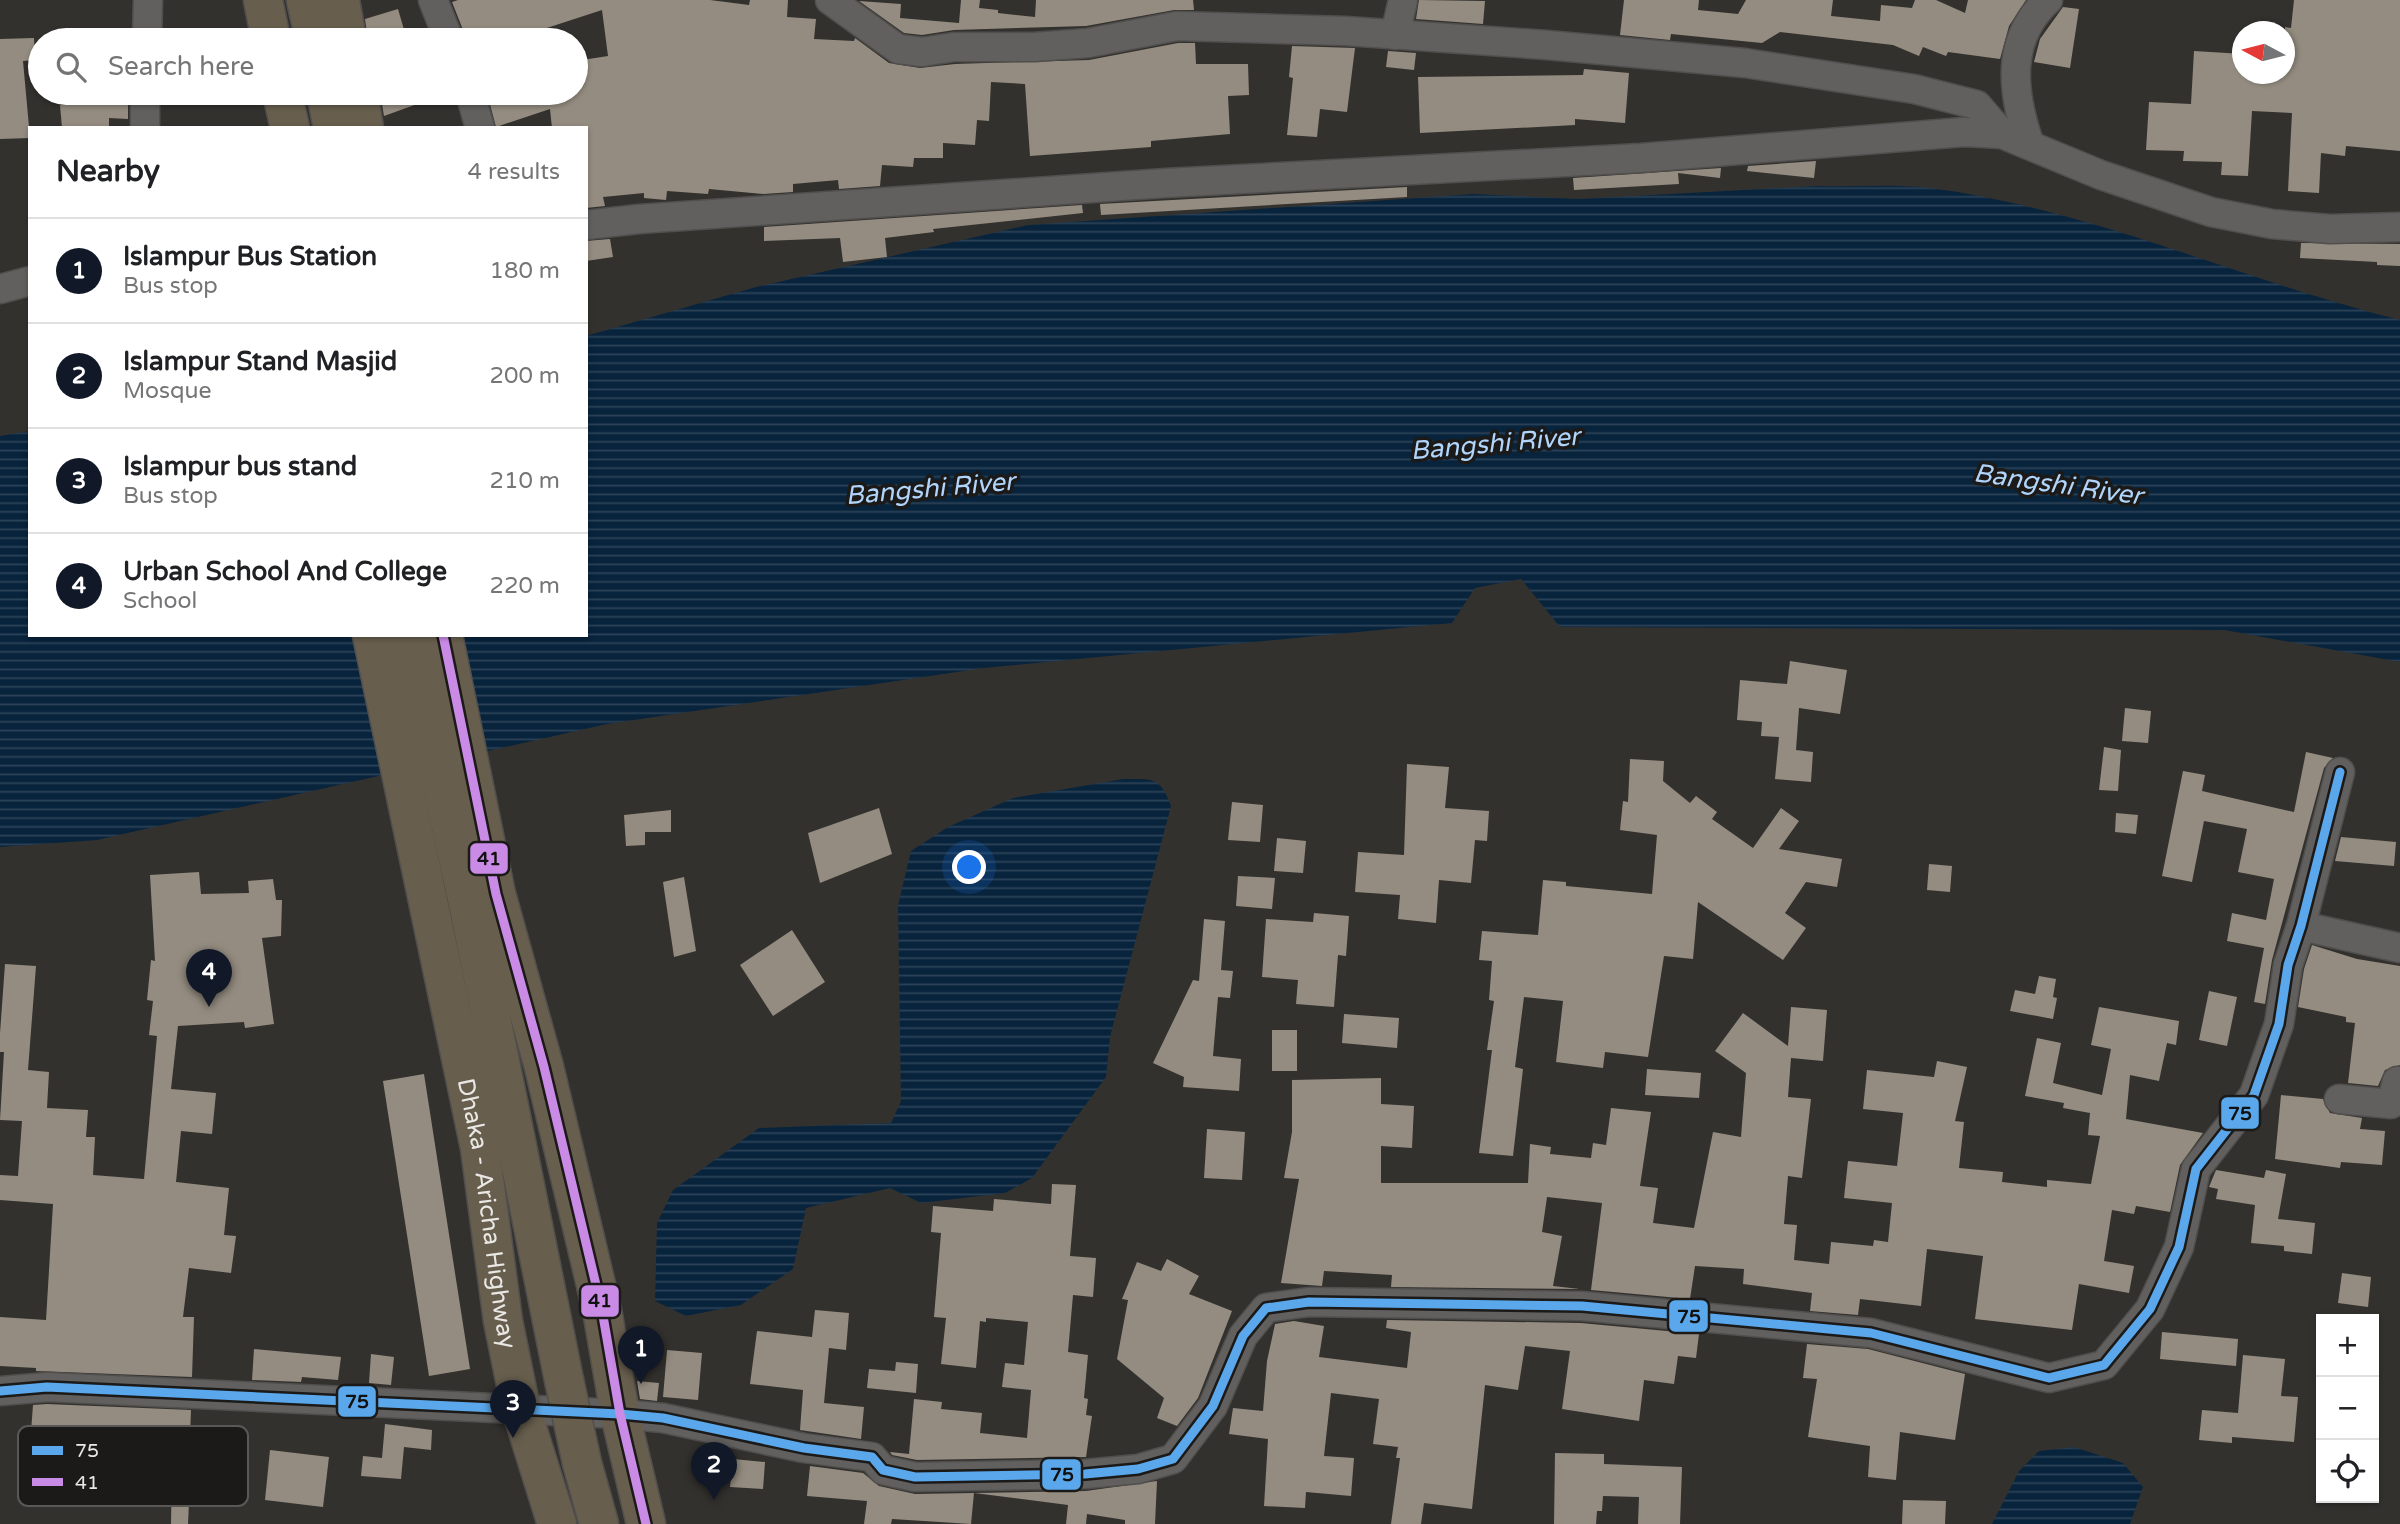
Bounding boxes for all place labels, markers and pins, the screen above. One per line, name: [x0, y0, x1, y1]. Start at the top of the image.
pin: 4: [186, 949, 232, 1007]
pin: 1: [618, 1326, 664, 1384]
pin: 3: [490, 1380, 536, 1438]
pin: 2: [691, 1442, 737, 1500]

